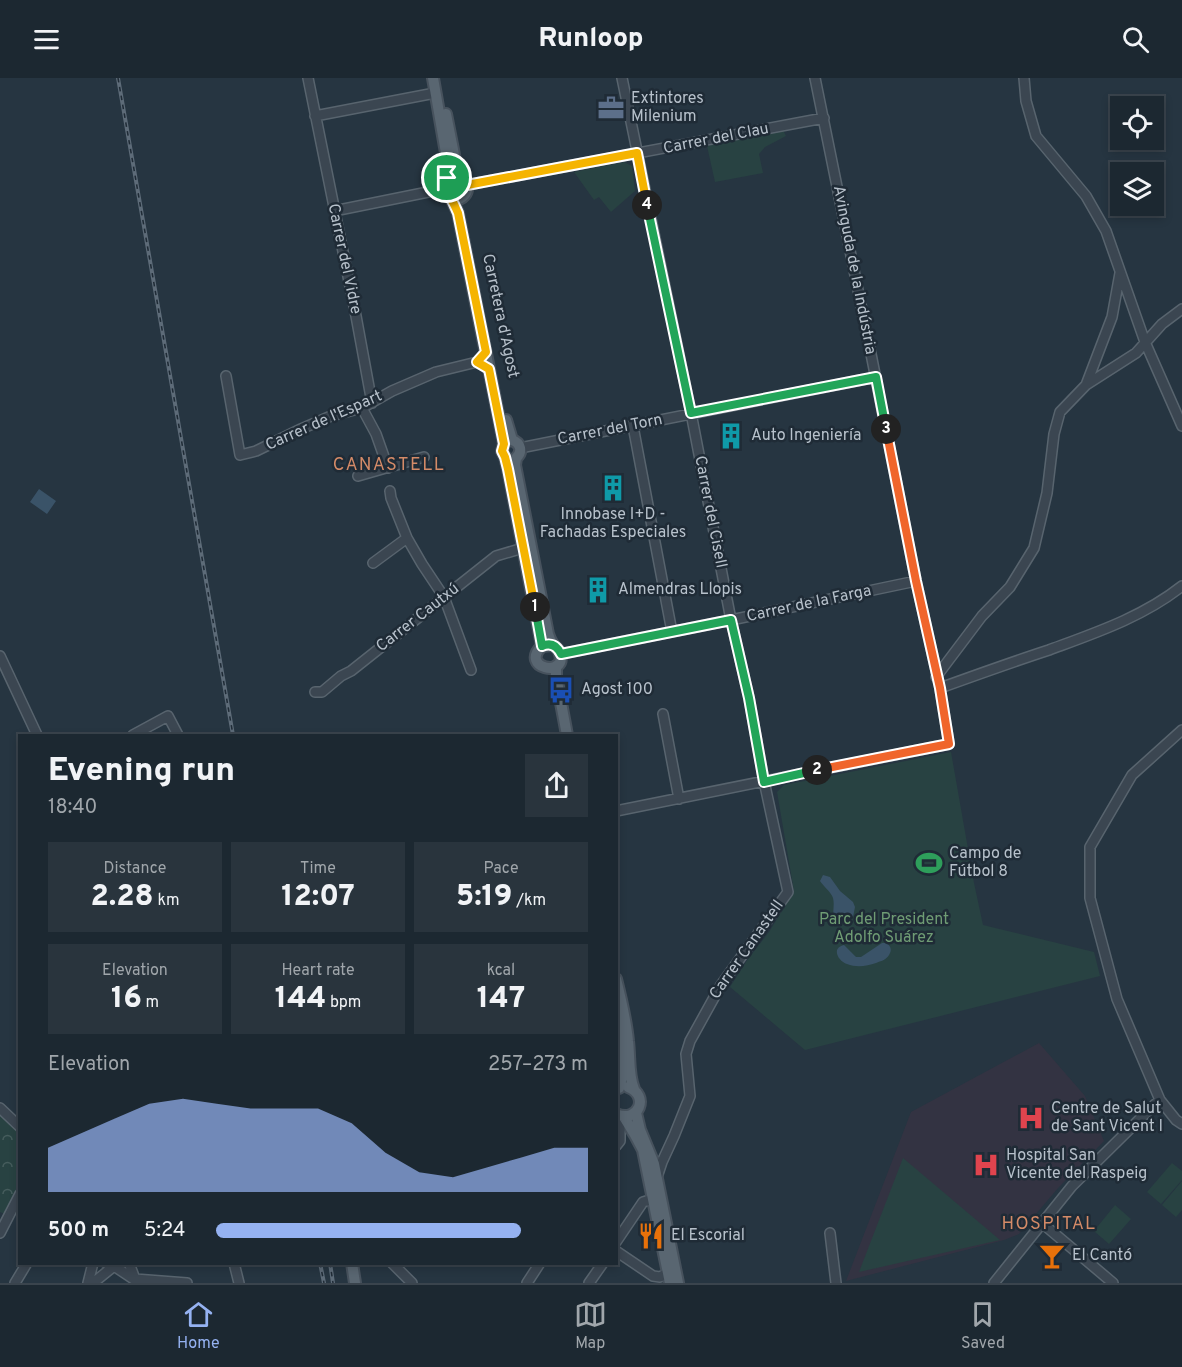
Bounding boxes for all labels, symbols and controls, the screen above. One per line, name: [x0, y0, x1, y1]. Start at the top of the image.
text: Runloop: [538, 22, 644, 56]
icon: menu: [30, 23, 63, 56]
icon: search: [1119, 23, 1152, 56]
place label: Extintores Milenium: [631, 89, 704, 127]
office icon: Extintores Milenium: [596, 93, 626, 123]
map controls: [1110, 96, 1164, 216]
button: locate: [1110, 96, 1164, 150]
street label: Carrer del Clau: [661, 119, 771, 159]
pin: [421, 152, 472, 203]
icon: arrive: [430, 161, 463, 194]
button: layers: [1110, 162, 1164, 216]
street label: Avinguda de la Indústria: [828, 184, 880, 356]
pin: 4: [632, 190, 662, 220]
text: 4: [642, 195, 652, 215]
street label: Carrer del Vidre: [323, 202, 365, 316]
street label: Carretera d'Agost: [477, 252, 523, 380]
street label: Carrer de l'Espart: [262, 386, 386, 456]
street label: Carrer del Torn: [556, 410, 664, 450]
pin: 3: [871, 414, 901, 444]
text: 3: [881, 419, 891, 439]
building icon: Auto Ingeniería: [716, 421, 746, 451]
place label: Auto Ingeniería: [751, 426, 861, 446]
district label: CANASTELL: [333, 454, 445, 477]
street label: Carrer del Cisell: [689, 454, 731, 570]
building icon: Innobase I+D - Fachadas Especiales: [598, 473, 628, 503]
place label: Innobase I+D - Fachadas Especiales: [540, 505, 686, 543]
building icon: Almendras Llopis: [583, 575, 613, 605]
street label: Carrer Cautxú: [372, 579, 464, 657]
place label: Almendras Llopis: [618, 580, 742, 600]
street label: Carrer de la Farga: [745, 581, 873, 627]
pin: 1: [520, 592, 550, 622]
text: 1: [532, 597, 538, 617]
bus stop icon: Agost 100: [546, 675, 576, 705]
place label: Agost 100: [581, 680, 653, 700]
text: Evening run: [48, 751, 235, 793]
button: share: [525, 754, 588, 817]
pin: 2: [802, 755, 832, 785]
text: 2: [812, 760, 822, 780]
text: 18:40: [48, 795, 97, 821]
place label: Campo de Fútbol 8: [949, 844, 1021, 882]
sports icon: Campo de Fútbol 8: [914, 848, 944, 878]
text: Distance: [104, 859, 166, 879]
text: Time: [300, 859, 336, 879]
text: Pace: [483, 859, 519, 879]
text: 2.28: [90, 879, 154, 916]
text: 12:07: [281, 879, 355, 916]
text: 5:19: [456, 879, 512, 916]
text: km: [154, 891, 180, 911]
text: /km: [512, 891, 546, 911]
street label: Carrer Canastell: [705, 897, 789, 1003]
park label: Parc del President Adolfo Suárez: [819, 910, 949, 948]
text: Elevation: [102, 961, 168, 981]
text: Heart rate: [281, 961, 355, 981]
text: kcal: [487, 961, 515, 981]
text: 16: [111, 981, 142, 1018]
text: 144: [275, 981, 326, 1018]
text: 147: [477, 981, 525, 1018]
text: m: [142, 993, 159, 1013]
text: bpm: [326, 993, 361, 1013]
text: Elevation: [48, 1052, 130, 1078]
text: 257–273 m: [488, 1052, 588, 1078]
place label: Centre de Salut de Sant Vicent I: [1051, 1099, 1163, 1137]
hospital icon: Centre de Salut de Sant Vicent I: [1016, 1103, 1046, 1133]
place label: Hospital San Vicente del Raspeig: [1006, 1146, 1147, 1184]
hospital icon: Hospital San Vicente del Raspeig: [971, 1150, 1001, 1180]
district label: HOSPITAL: [1001, 1213, 1097, 1236]
text: 500 m: [48, 1218, 109, 1244]
text: 5:24: [144, 1218, 185, 1244]
restaurant icon: El Escorial: [636, 1221, 666, 1251]
place label: El Escorial: [671, 1226, 745, 1246]
bar icon: El Cantó: [1037, 1241, 1067, 1271]
place label: El Cantó: [1072, 1246, 1132, 1266]
tab: Home: [177, 1298, 220, 1354]
tab: Map: [574, 1298, 607, 1354]
tab: Saved: [961, 1298, 1005, 1354]

